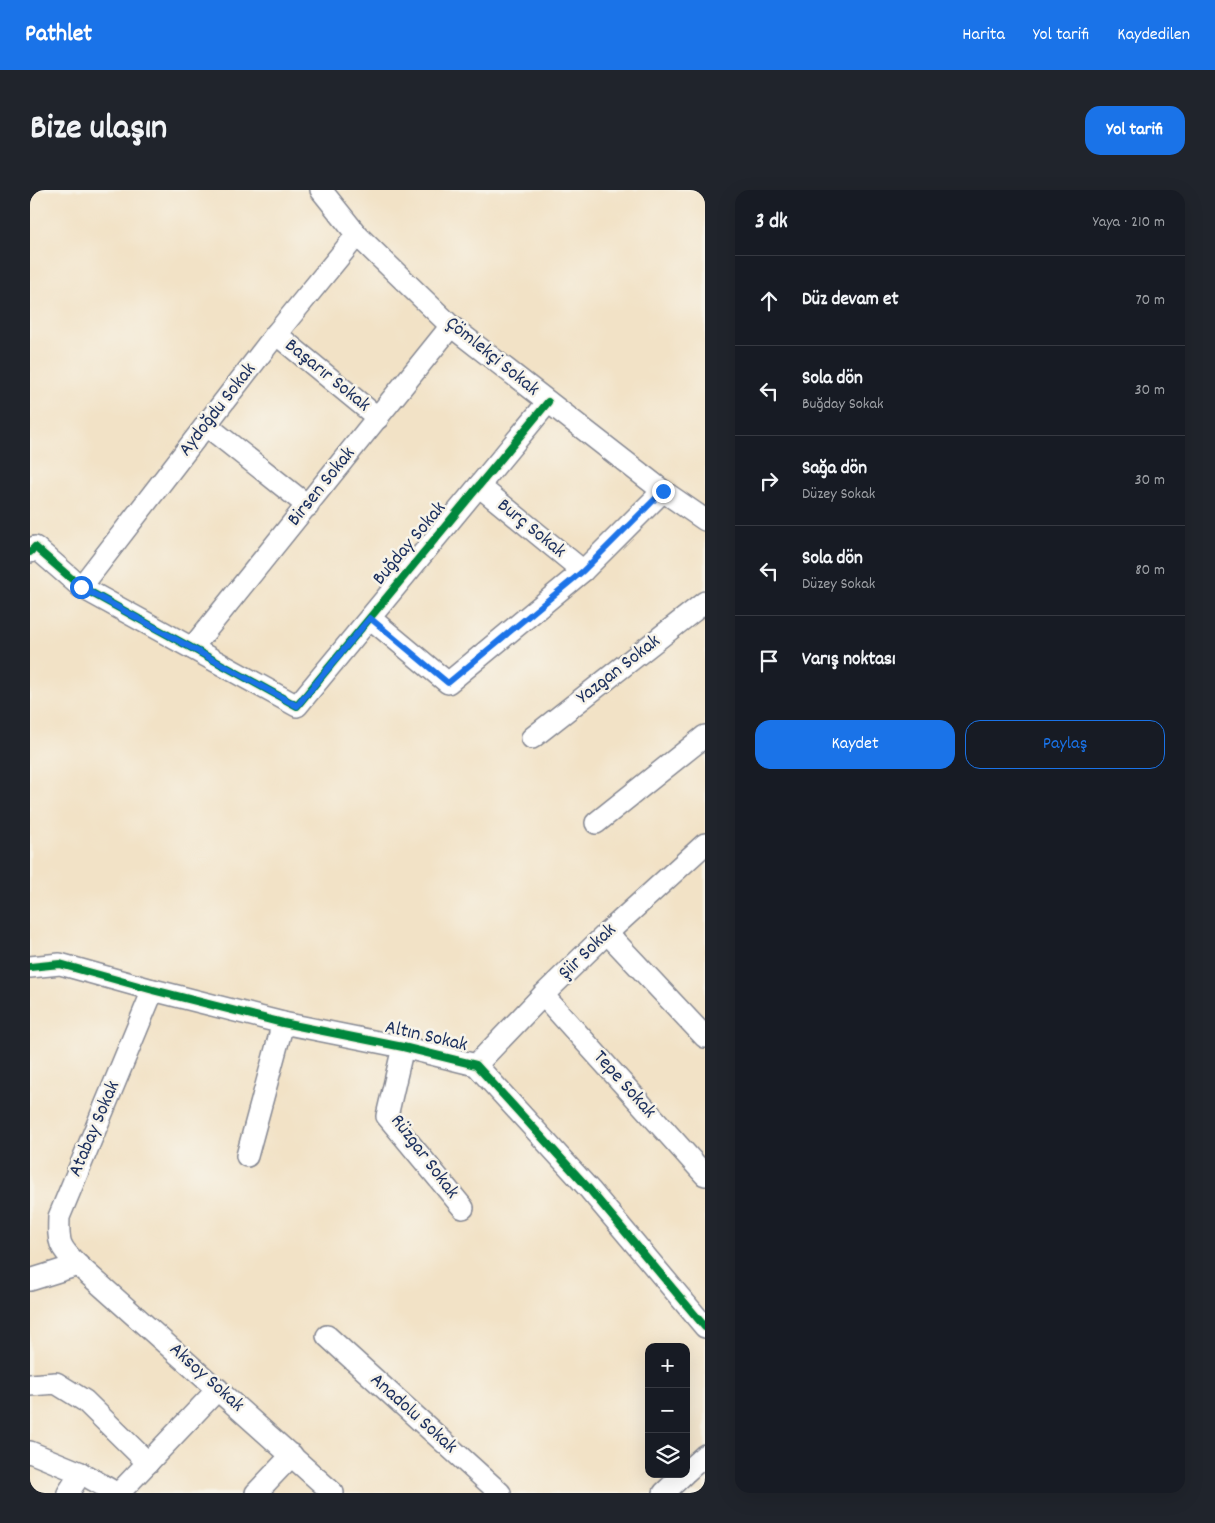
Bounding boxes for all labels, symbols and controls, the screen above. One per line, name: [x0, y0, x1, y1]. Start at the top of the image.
text: Pathlet: [25, 18, 92, 52]
text: Harita: [962, 23, 1005, 48]
text: Yol tarifi: [1033, 23, 1089, 48]
text: Kaydedilen: [1117, 23, 1190, 48]
text: Bize ulaşın: [30, 105, 167, 155]
button: Yol tarifi: [1085, 106, 1185, 155]
text: 3 dk: [755, 208, 788, 238]
text: Yaya · 210 m: [1093, 211, 1165, 234]
icon: ahead: [755, 287, 783, 315]
text: Düz devam et: [802, 287, 898, 314]
text: 70 m: [1135, 289, 1165, 312]
street label: Çömlekçi Sokak: [439, 310, 545, 404]
street label: Başarır Sokak: [278, 333, 376, 419]
street label: Aydoğdu Sokak: [172, 357, 264, 463]
text: Sola dön: [802, 366, 863, 393]
icon: left: [755, 377, 783, 405]
text: 30 m: [1135, 379, 1165, 402]
text: Buğday Sokak: [802, 393, 883, 416]
street label: Birsen Sokak: [281, 441, 363, 533]
text: Sağa dön: [802, 456, 867, 483]
icon: right: [755, 467, 783, 495]
text: 30 m: [1135, 469, 1165, 492]
route end: [652, 480, 675, 503]
text: Düzey Sokak: [802, 483, 875, 506]
street label: Burç Sokak: [490, 492, 572, 566]
street label: Buğday Sokak: [367, 496, 453, 592]
text: Sola dön: [802, 546, 863, 573]
icon: left: [755, 557, 783, 585]
text: 80 m: [1135, 559, 1165, 582]
text: Düzey Sokak: [802, 573, 875, 596]
route start: [70, 576, 93, 599]
street label: Yazgan Sokak: [571, 628, 667, 712]
icon: arrive: [755, 647, 783, 675]
text: Varış noktası: [802, 647, 896, 674]
button: Kaydet: [755, 720, 955, 769]
button: Paylaş: [965, 720, 1165, 769]
street label: Şiir Sokak: [553, 917, 623, 987]
street label: Altın Sokak: [382, 1014, 470, 1060]
street label: Tepe Sokak: [586, 1045, 662, 1125]
street label: Atabay Sokak: [62, 1077, 128, 1181]
street label: Rüzgar Sokak: [383, 1109, 465, 1205]
street label: Aksoy Sokak: [162, 1337, 250, 1419]
map controls: [645, 1343, 690, 1478]
button: +: [645, 1343, 690, 1388]
street label: Anadolu Sokak: [363, 1367, 463, 1461]
button: −: [645, 1388, 690, 1433]
button: layers: [645, 1433, 690, 1478]

